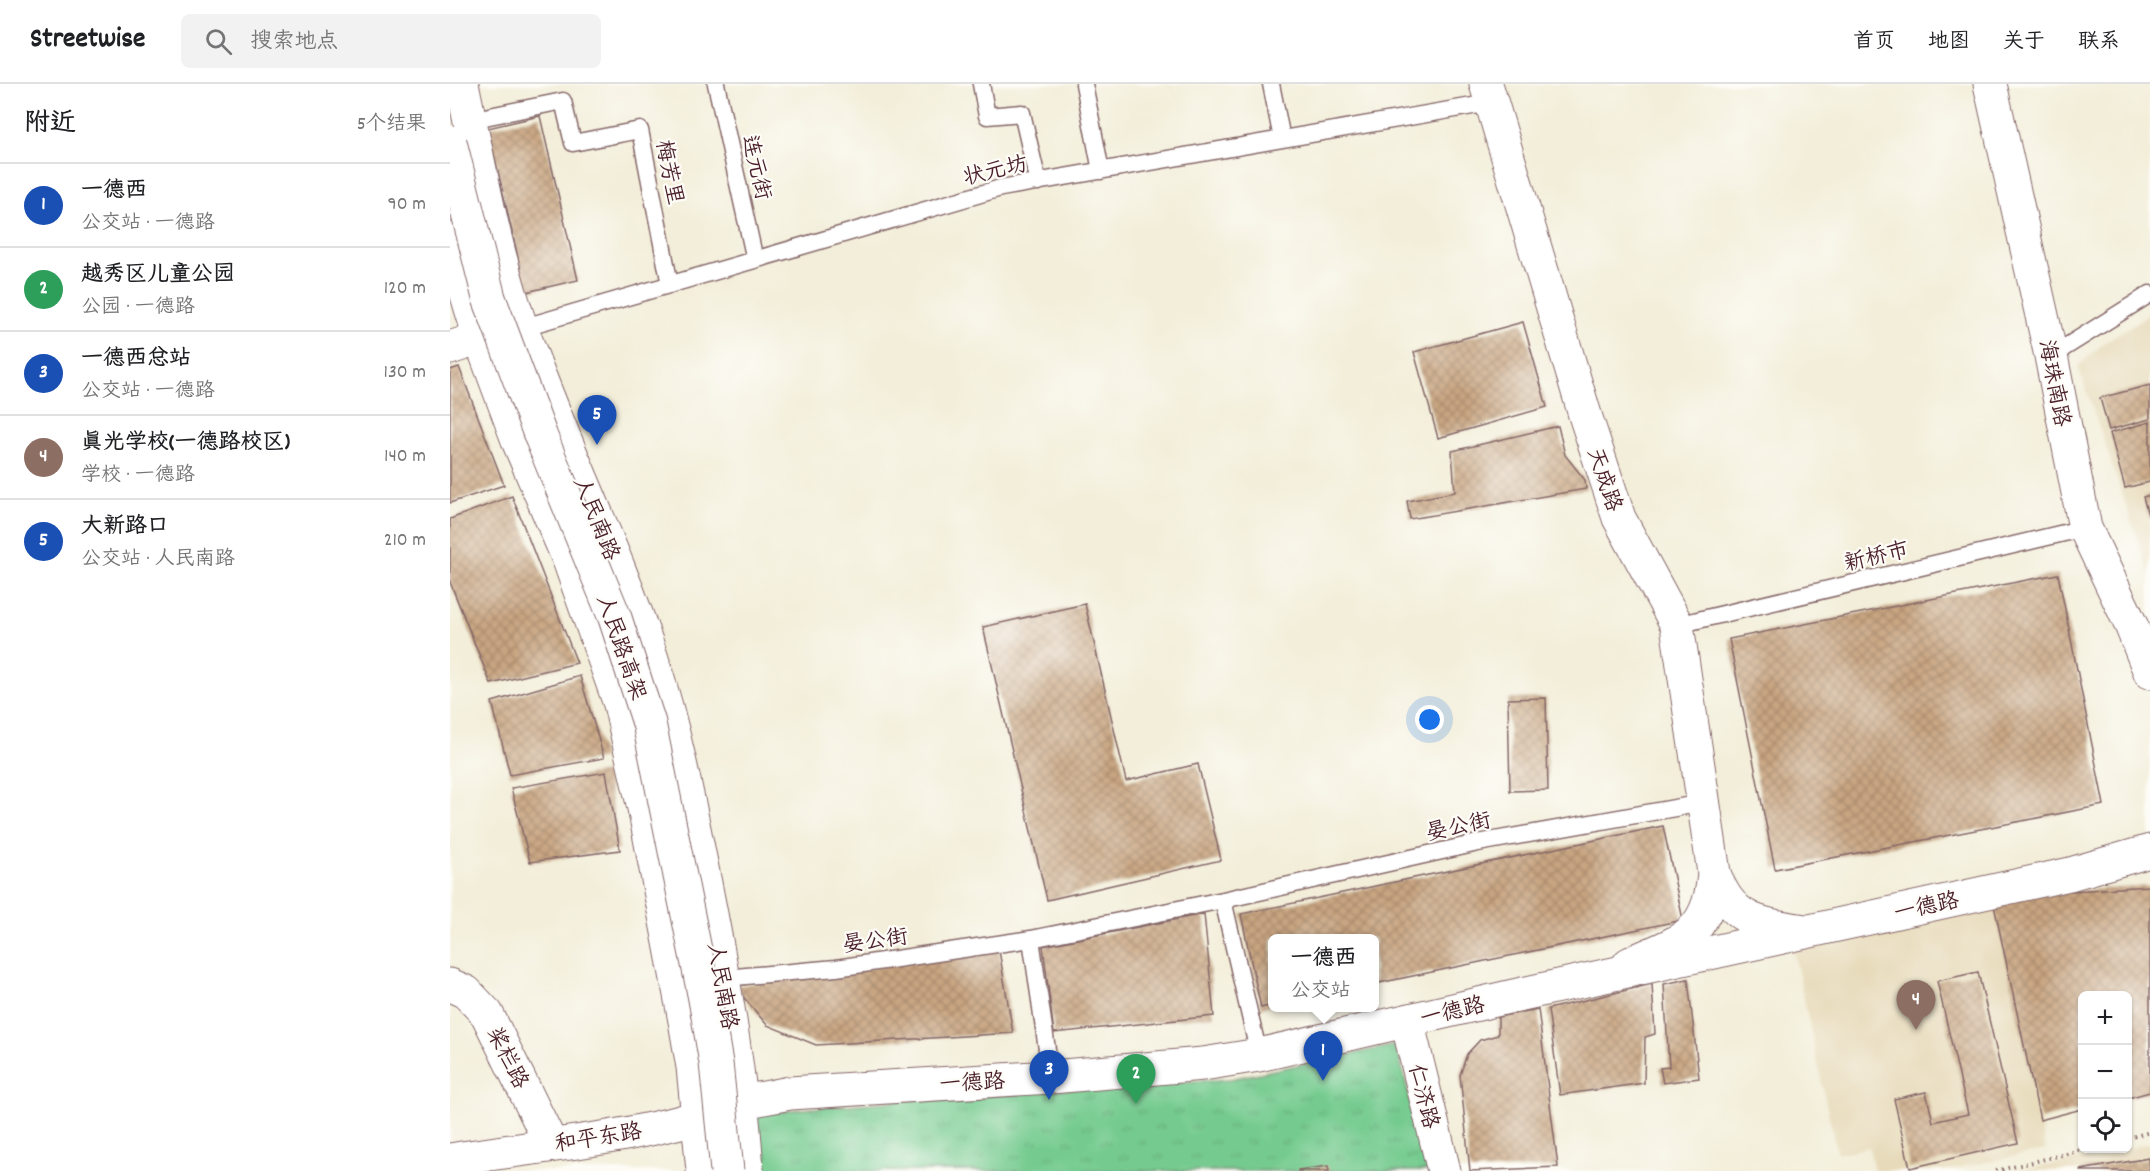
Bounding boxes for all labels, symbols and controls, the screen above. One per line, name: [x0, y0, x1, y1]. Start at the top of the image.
search box: [181, 14, 601, 68]
text: Streetwise: [30, 21, 145, 61]
icon: search: [202, 25, 235, 58]
text: 搜索地点: [250, 27, 338, 58]
text: 首页: [1853, 28, 1895, 58]
text: 地图: [1928, 28, 1970, 58]
text: 关于: [2003, 28, 2045, 58]
text: 联系: [2078, 28, 2120, 58]
text: 附近: [24, 106, 76, 143]
text: 5个结果: [357, 111, 426, 139]
street label: 连元街: [732, 132, 777, 203]
street label: 梅芳里: [646, 137, 689, 208]
street label: 状元坊: [960, 150, 1031, 195]
text: 一德西: [81, 176, 147, 207]
text: 1: [41, 191, 46, 219]
text: 90 m: [388, 191, 426, 219]
text: 公交站 · 一德路: [81, 210, 215, 238]
text: 越秀区儿童公园: [81, 260, 235, 291]
text: 2: [39, 275, 48, 303]
text: 120 m: [384, 275, 426, 303]
text: 公园 · 一德路: [81, 294, 195, 322]
street label: 海珠南路: [2029, 338, 2076, 430]
text: 一德西总站: [81, 344, 191, 375]
text: 3: [39, 359, 48, 387]
text: 130 m: [384, 359, 426, 387]
text: 公交站 · 一德路: [81, 378, 215, 406]
pin: 5: [578, 396, 616, 445]
text: 真光学校(一德路校区): [81, 428, 290, 459]
text: 4: [39, 443, 48, 471]
text: 140 m: [384, 443, 426, 471]
street label: 天成路: [1577, 444, 1628, 516]
text: 学校 · 一德路: [81, 462, 195, 490]
street label: 人民南路: [564, 473, 626, 566]
text: 大新路口: [81, 512, 169, 543]
text: 5: [39, 527, 48, 555]
text: 210 m: [384, 527, 426, 555]
street label: 新桥市: [1841, 536, 1912, 581]
text: 公交站 · 人民南路: [81, 546, 235, 574]
street label: 人民路高架: [587, 591, 652, 705]
your location: [1415, 705, 1444, 734]
street label: 晏公街: [1423, 806, 1494, 850]
street label: 一德路: [1891, 886, 1962, 930]
street label: 晏公街: [841, 923, 910, 962]
popup: [1268, 934, 1379, 1012]
street label: 人民南路: [698, 941, 743, 1033]
text: 一德西: [1290, 944, 1357, 975]
text: 公交站: [1290, 978, 1350, 1006]
pin: 4: [1896, 980, 1936, 1030]
street label: 一德路: [1417, 991, 1488, 1036]
map controls: [2078, 991, 2132, 1153]
button: +: [2078, 991, 2132, 1045]
street label: 桨栏路: [477, 1022, 535, 1095]
pin: 1: [1304, 1032, 1342, 1081]
button: −: [2078, 1045, 2132, 1099]
pin: 3: [1030, 1050, 1068, 1100]
pin: 2: [1116, 1054, 1156, 1104]
street label: 仁济路: [1399, 1061, 1445, 1133]
street label: 一德路: [938, 1067, 1006, 1102]
button: locate: [2078, 1099, 2132, 1153]
street label: 和平东路: [553, 1117, 644, 1162]

